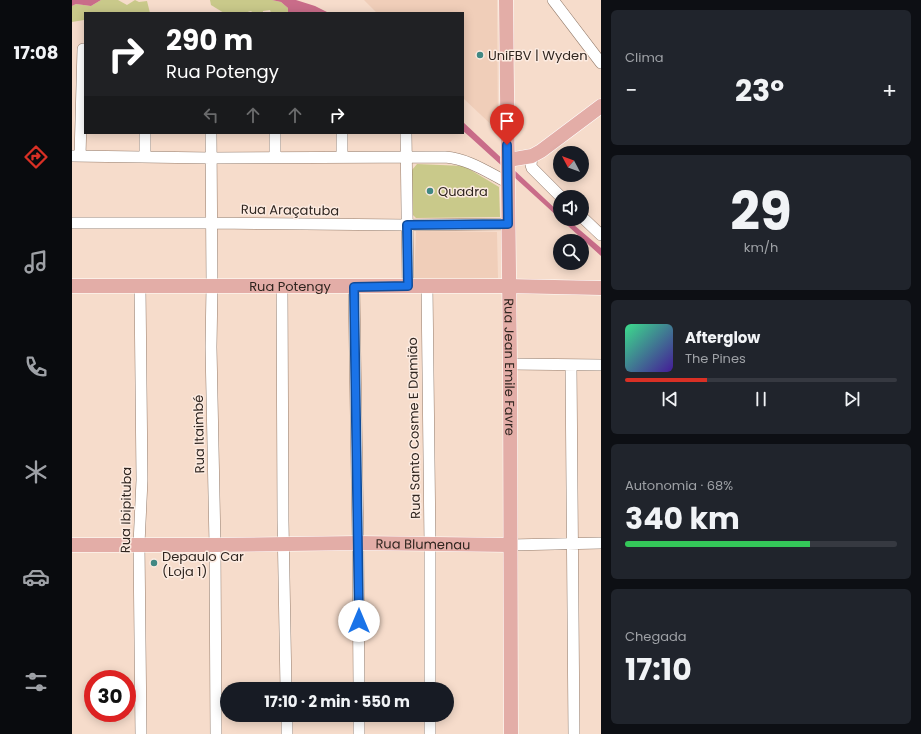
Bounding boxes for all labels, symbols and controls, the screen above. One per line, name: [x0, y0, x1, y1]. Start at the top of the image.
text: 290 m: [166, 21, 253, 60]
icon: right: [100, 28, 152, 80]
text: 17:08: [14, 40, 58, 65]
place label: UniFBV | Wyden: [488, 46, 588, 65]
text: Clima: [625, 48, 664, 67]
marker: UniFBV | Wyden: [475, 50, 485, 60]
text: Rua Potengy: [166, 59, 279, 84]
text: 23°: [735, 69, 784, 112]
text: −: [625, 75, 637, 106]
text: +: [882, 75, 897, 106]
icon: left: [200, 104, 222, 126]
icon: ahead: [242, 104, 264, 126]
icon: ahead: [284, 104, 306, 126]
icon: right: [326, 104, 348, 126]
pin: [490, 104, 524, 145]
icon: arrive: [496, 110, 518, 132]
icon: directions: [22, 143, 50, 171]
north arrow: [553, 146, 589, 182]
map controls: [553, 146, 589, 270]
text: 29: [730, 175, 792, 248]
place label: Quadra: [438, 182, 488, 201]
marker: Quadra: [425, 186, 435, 196]
button: sound: [553, 190, 589, 226]
street label: Rua Araçatuba: [241, 200, 339, 220]
button: search: [553, 234, 589, 270]
text: km/h: [744, 238, 778, 257]
icon: music: [22, 248, 50, 276]
street label: Rua Potengy: [249, 277, 331, 296]
street label: Rua Jean Emile Favre: [500, 298, 520, 436]
text: Afterglow: [685, 327, 760, 348]
street label: Rua Santo Cosme E Damião: [403, 337, 425, 519]
text: The Pines: [685, 349, 746, 368]
icon: phone: [22, 353, 50, 381]
icon: previous: [659, 388, 681, 410]
icon: pause: [750, 388, 772, 410]
icon: next: [841, 388, 863, 410]
street label: Rua Itaimbé: [189, 395, 209, 473]
icon: climate: [22, 458, 50, 486]
street label: Rua Ibipituba: [116, 467, 136, 553]
text: Autonomia · 68%: [625, 476, 733, 495]
text: 340 km: [625, 497, 740, 540]
street label: Rua Blumenau: [375, 534, 471, 554]
place label: Depaulo Car (Loja 1): [162, 547, 244, 581]
marker: Depaulo Car (Loja 1): [149, 558, 159, 568]
icon: car: [22, 563, 50, 591]
position arrow: [338, 600, 380, 642]
text: Chegada: [625, 627, 687, 646]
text: 17:10: [625, 648, 692, 691]
icon: filters: [22, 668, 50, 696]
speed limit sign: 30: [84, 670, 136, 722]
text: 17:10 · 2 min · 550 m: [264, 691, 410, 712]

